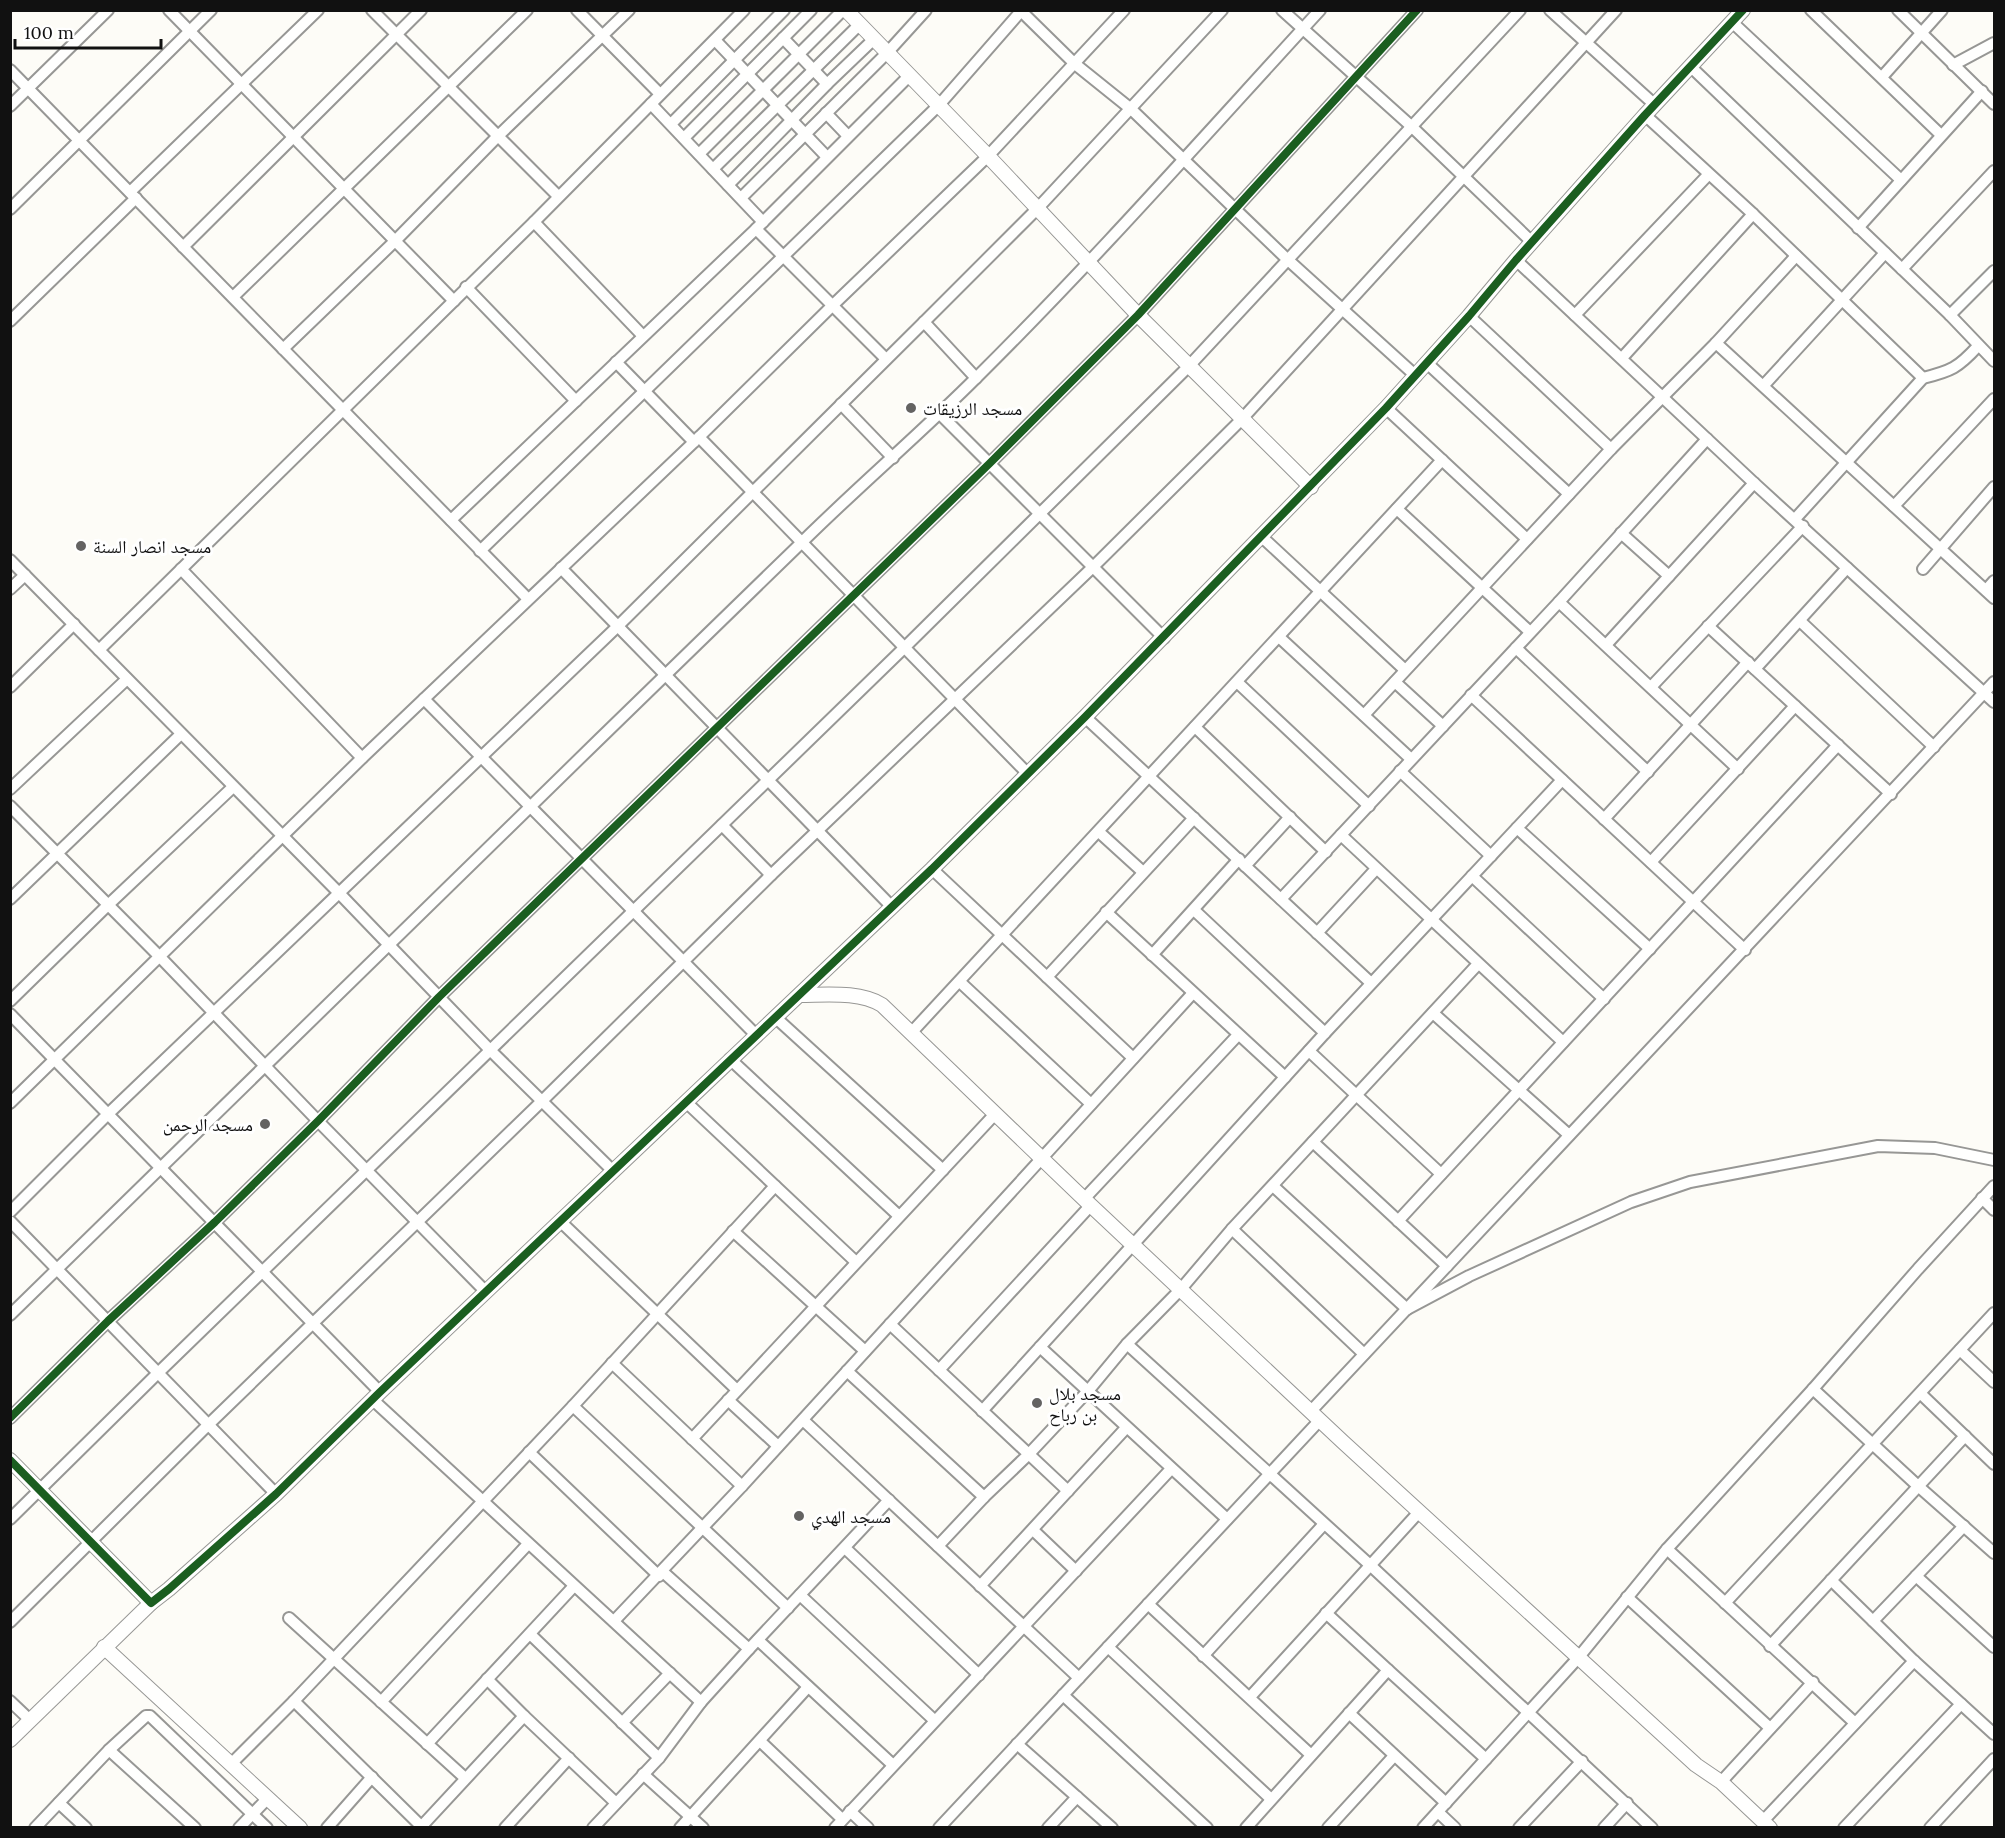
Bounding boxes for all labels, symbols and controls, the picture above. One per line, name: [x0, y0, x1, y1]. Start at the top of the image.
scale bar: [15, 12, 160, 50]
text: 100 m: [24, 21, 74, 44]
place label: مسجد الرزيقات: [923, 397, 1022, 420]
marker: مسجد الرزيقات: [904, 401, 918, 415]
place label: مسجد انصار السنة: [93, 535, 211, 558]
marker: مسجد انصار السنة: [74, 539, 88, 553]
place label: مسجد الرحمن: [163, 1113, 253, 1136]
marker: مسجد الرحمن: [258, 1117, 272, 1131]
place label: مسجد بلال بن رباح: [1049, 1382, 1121, 1427]
marker: مسجد بلال بن رباح: [1030, 1396, 1044, 1410]
place label: مسجد الهدي: [811, 1505, 891, 1531]
marker: مسجد الهدي: [792, 1509, 806, 1523]

